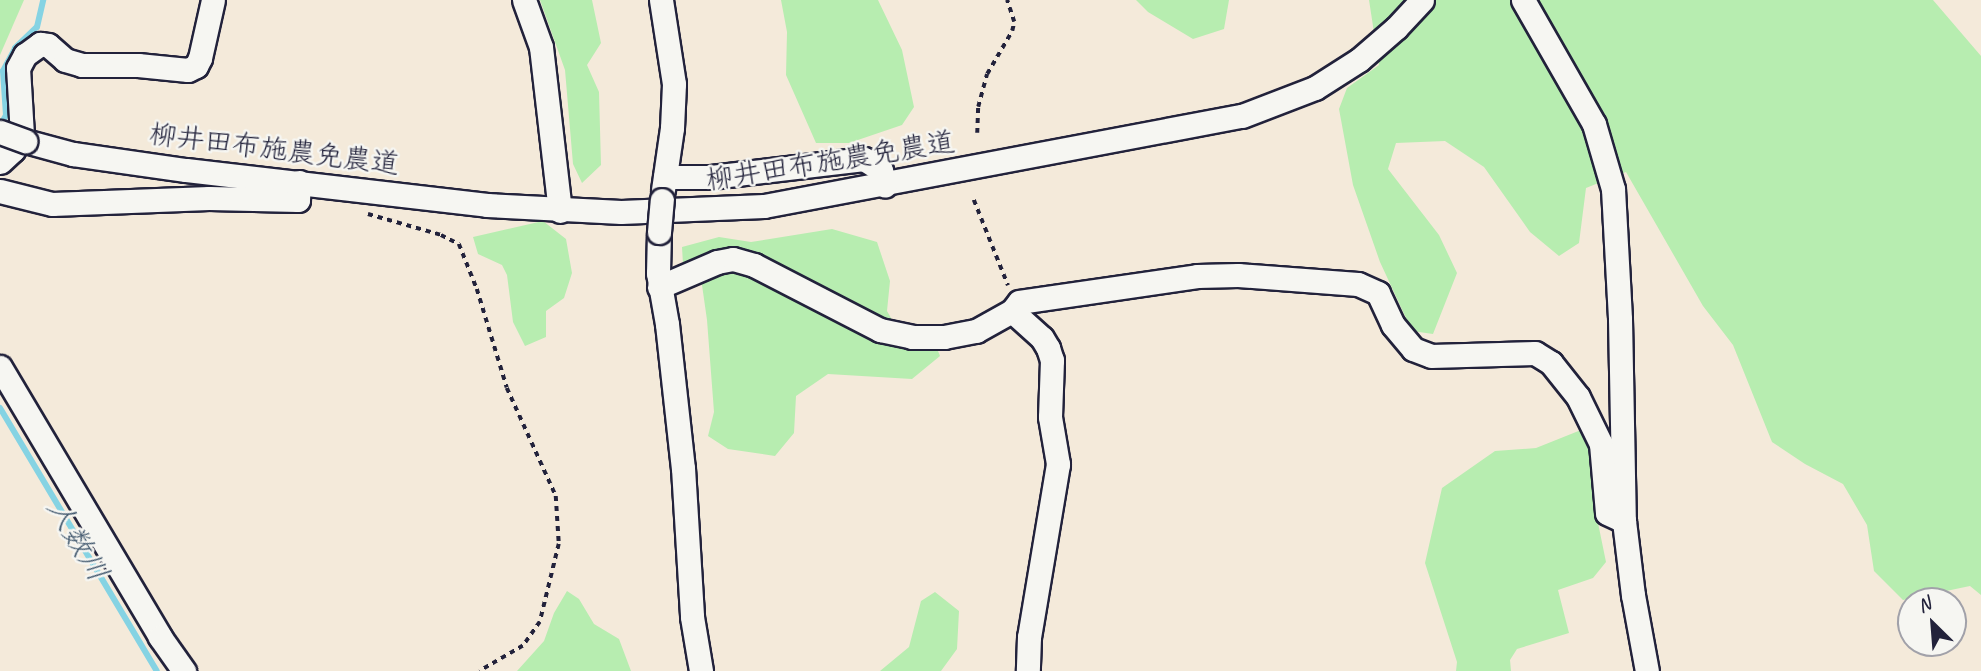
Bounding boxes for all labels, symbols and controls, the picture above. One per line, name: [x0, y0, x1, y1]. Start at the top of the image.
street label: 柳井田布施農免農道: [147, 117, 401, 181]
street label: 柳井田布施農免農道: [703, 125, 957, 197]
water label: 人数川: [39, 492, 117, 588]
north arrow: [1897, 587, 1967, 657]
text: N: [1914, 591, 1934, 618]

